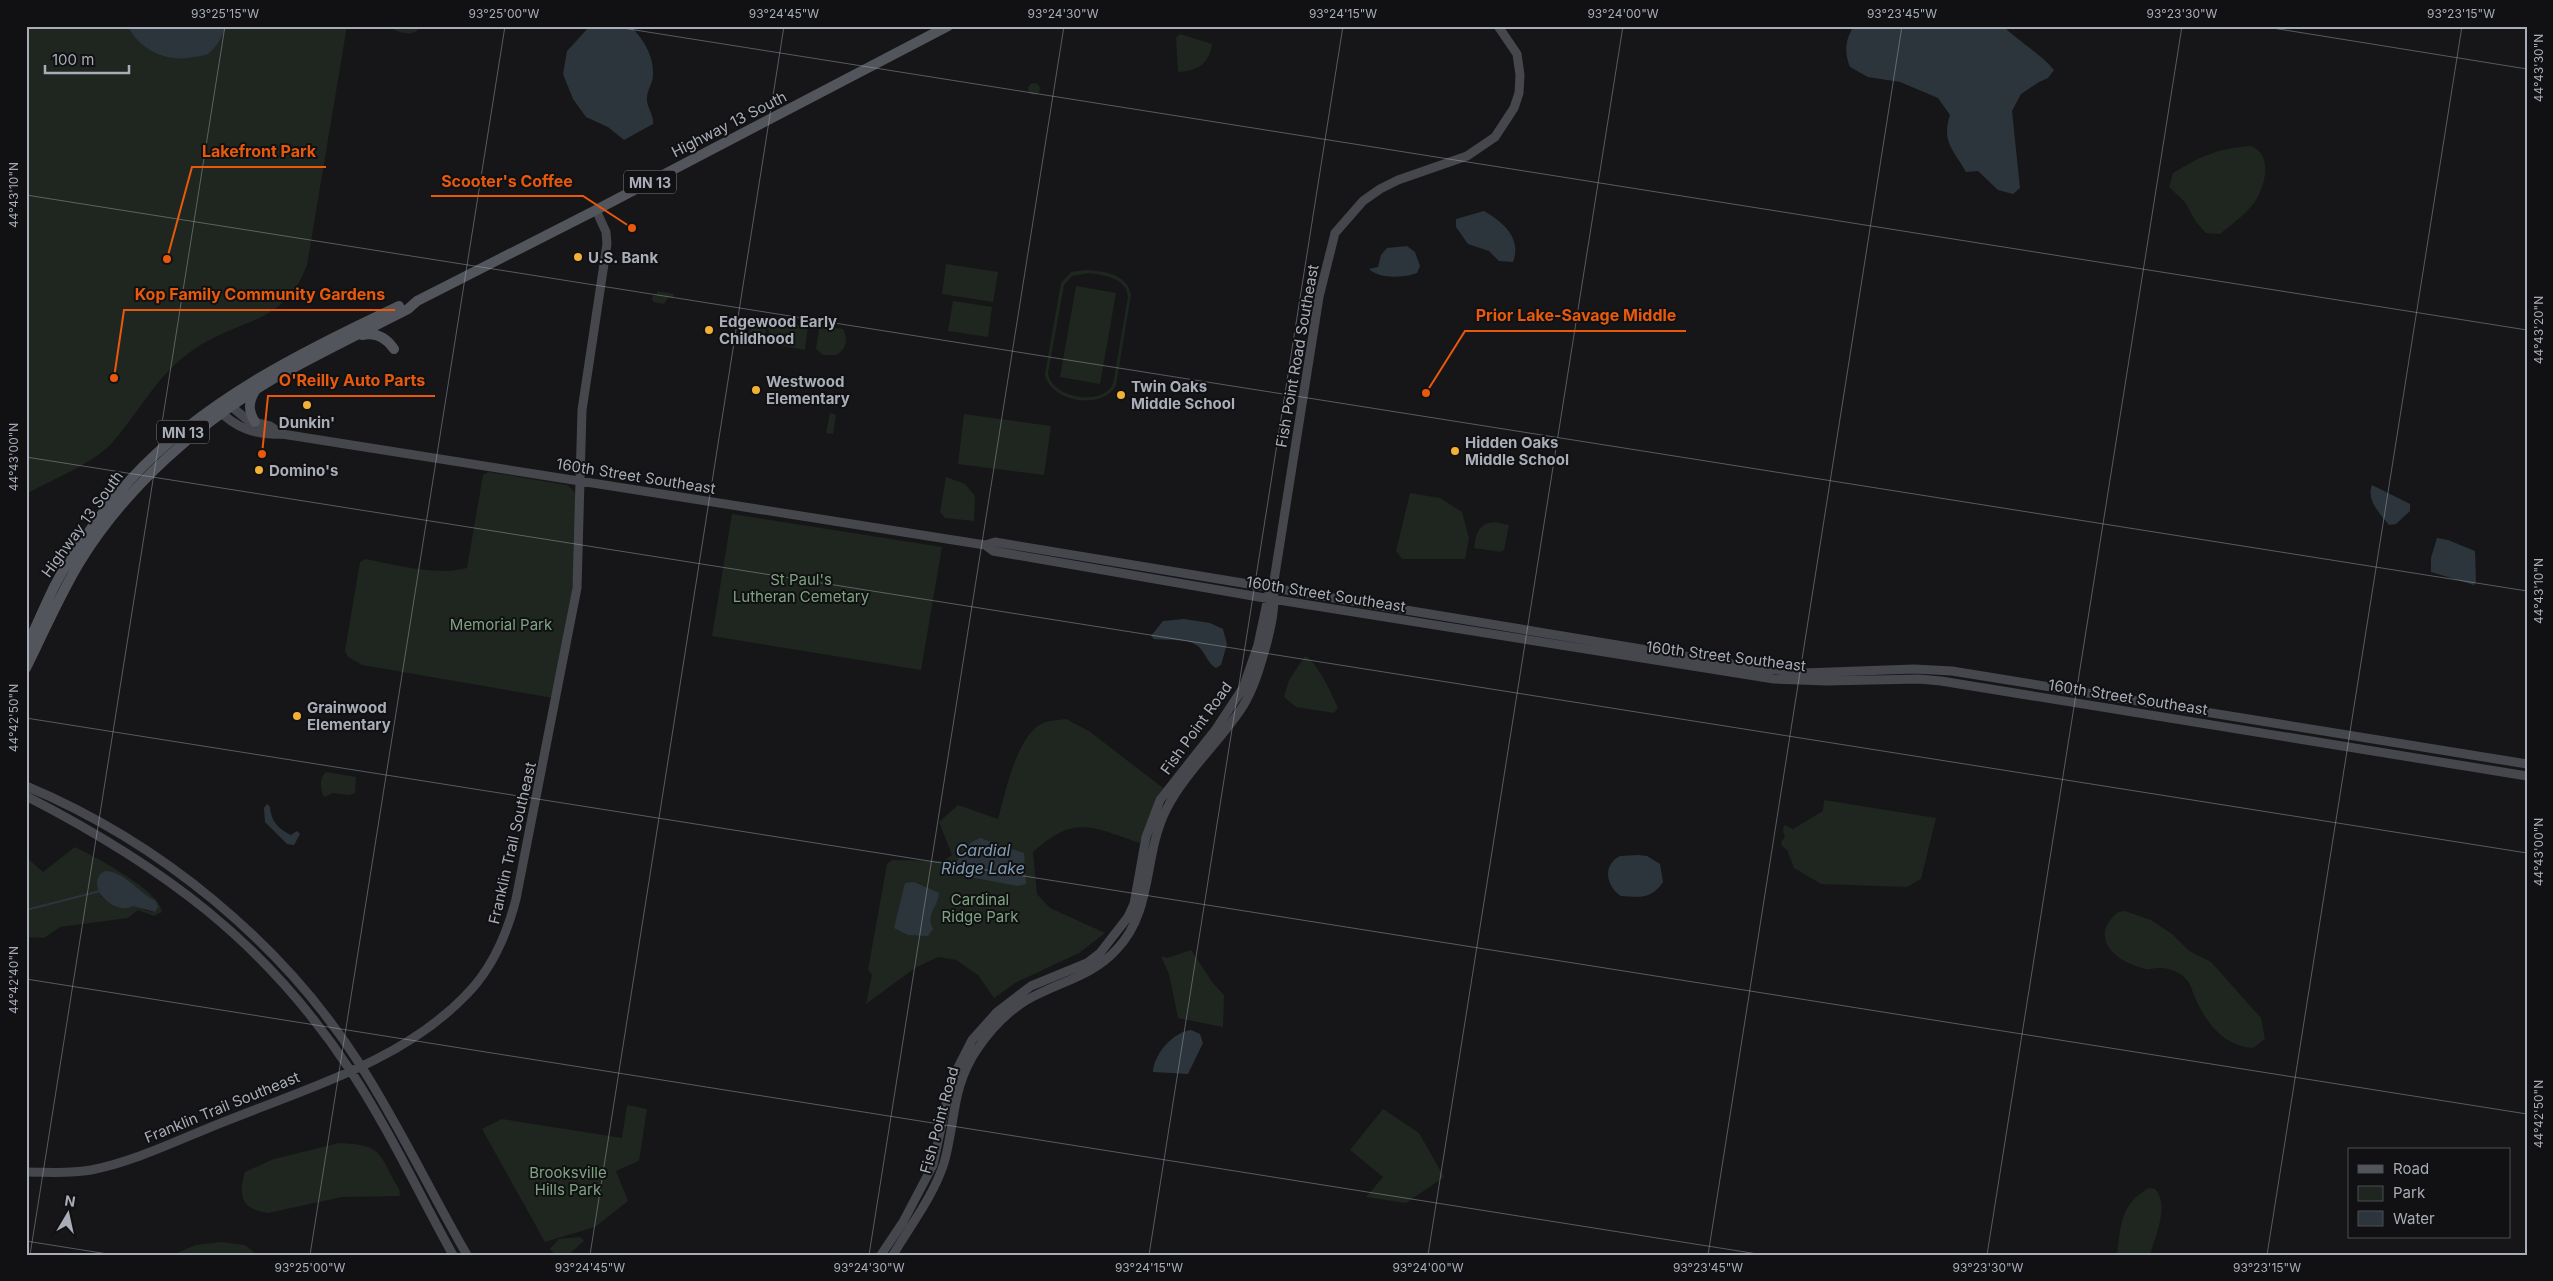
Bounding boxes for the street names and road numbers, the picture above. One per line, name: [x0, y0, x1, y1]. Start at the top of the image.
street label: Highway 13 South: [668, 87, 790, 161]
road number: MN 13: [624, 170, 676, 193]
street label: Fish Point Road Southeast: [1272, 263, 1322, 449]
road number: MN 13: [157, 421, 209, 444]
street label: 160th Street Southeast: [555, 454, 717, 498]
street label: Highway 13 South: [37, 467, 127, 581]
street label: 160th Street Southeast: [1245, 572, 1407, 616]
street label: 160th Street Southeast: [1645, 637, 1807, 675]
street label: 160th Street Southeast: [2047, 675, 2209, 719]
street label: Fish Point Road: [1156, 678, 1236, 778]
street label: Franklin Trail Southeast: [484, 760, 540, 926]
street label: Fish Point Road: [916, 1065, 962, 1175]
street label: Franklin Trail Southeast: [142, 1067, 302, 1147]

